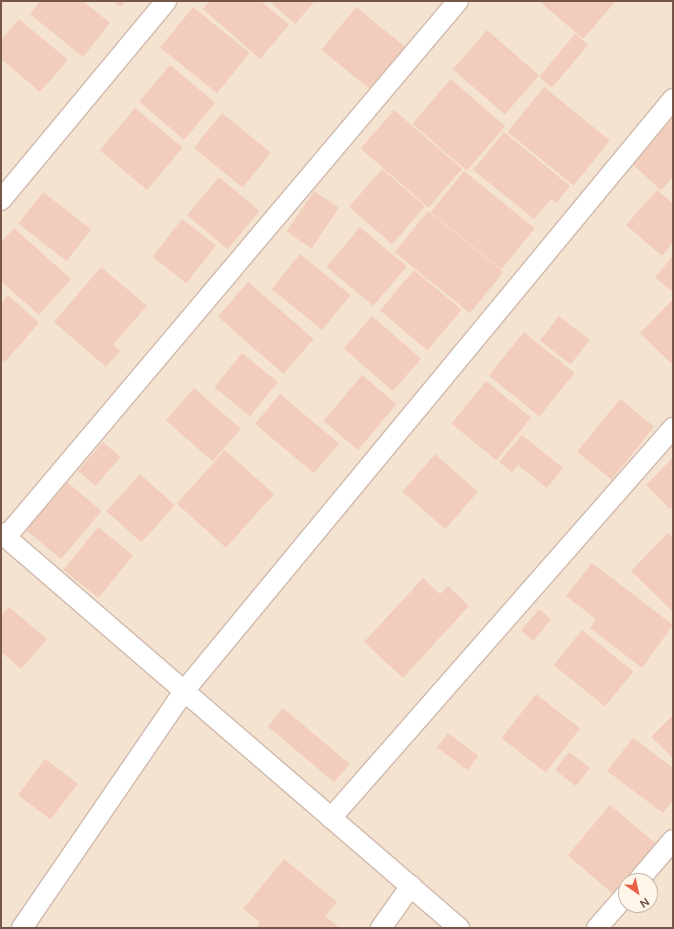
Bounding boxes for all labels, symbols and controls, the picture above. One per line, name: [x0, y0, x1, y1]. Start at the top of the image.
north arrow: [618, 873, 658, 913]
text: N: [637, 895, 652, 910]

